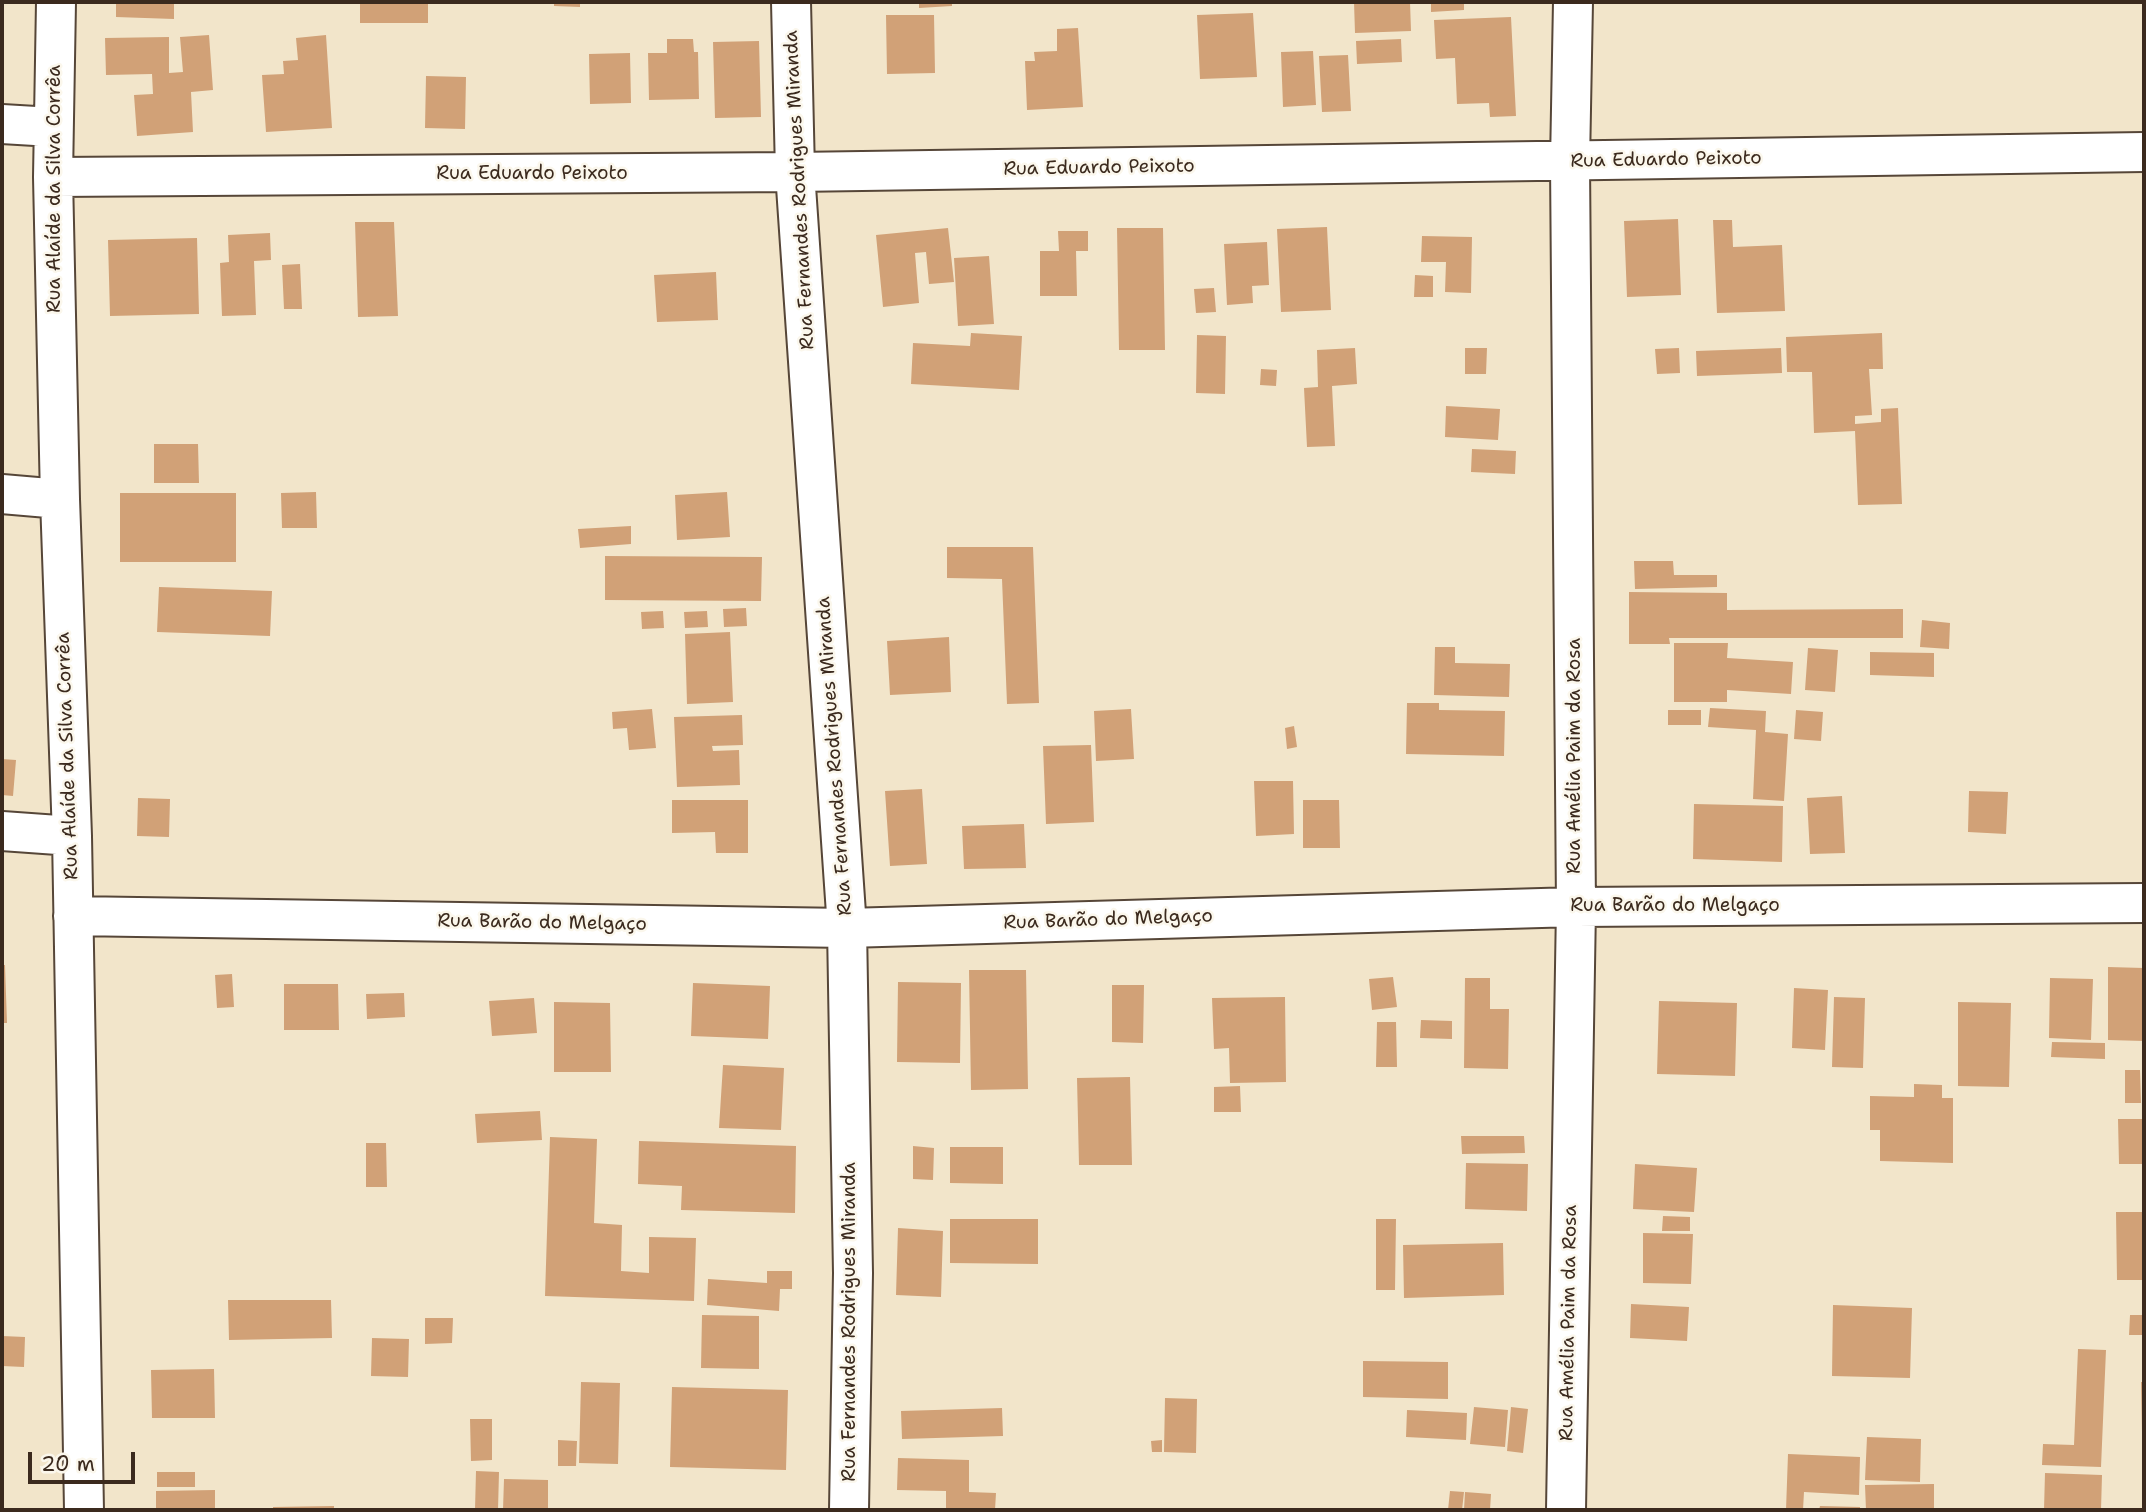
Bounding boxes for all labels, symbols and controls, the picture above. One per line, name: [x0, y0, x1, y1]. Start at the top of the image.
street label: Rua Fernandes Rodrigues Miranda: [780, 30, 820, 350]
street label: Rua Alaíde da Silva Corrêa: [44, 65, 66, 313]
street label: Rua Eduardo Peixoto: [1570, 147, 1762, 173]
street label: Rua Eduardo Peixoto: [1003, 155, 1195, 181]
street label: Rua Eduardo Peixoto: [436, 163, 628, 185]
street label: Rua Fernandes Rodrigues Miranda: [812, 596, 858, 916]
street label: Rua Alaíde da Silva Corrêa: [52, 632, 84, 880]
street label: Rua Amélia Paim da Rosa: [1564, 638, 1586, 874]
street label: Rua Barão do Melgaço: [1570, 895, 1780, 917]
street label: Rua Barão do Melgaço: [1003, 905, 1213, 935]
street label: Rua Barão do Melgaço: [437, 910, 647, 936]
street label: Rua Fernandes Rodrigues Miranda: [839, 1162, 861, 1482]
street label: Rua Amélia Paim da Rosa: [1556, 1205, 1582, 1441]
scale bar: [32, 1438, 138, 1482]
text: 20 m: [41, 1450, 95, 1478]

